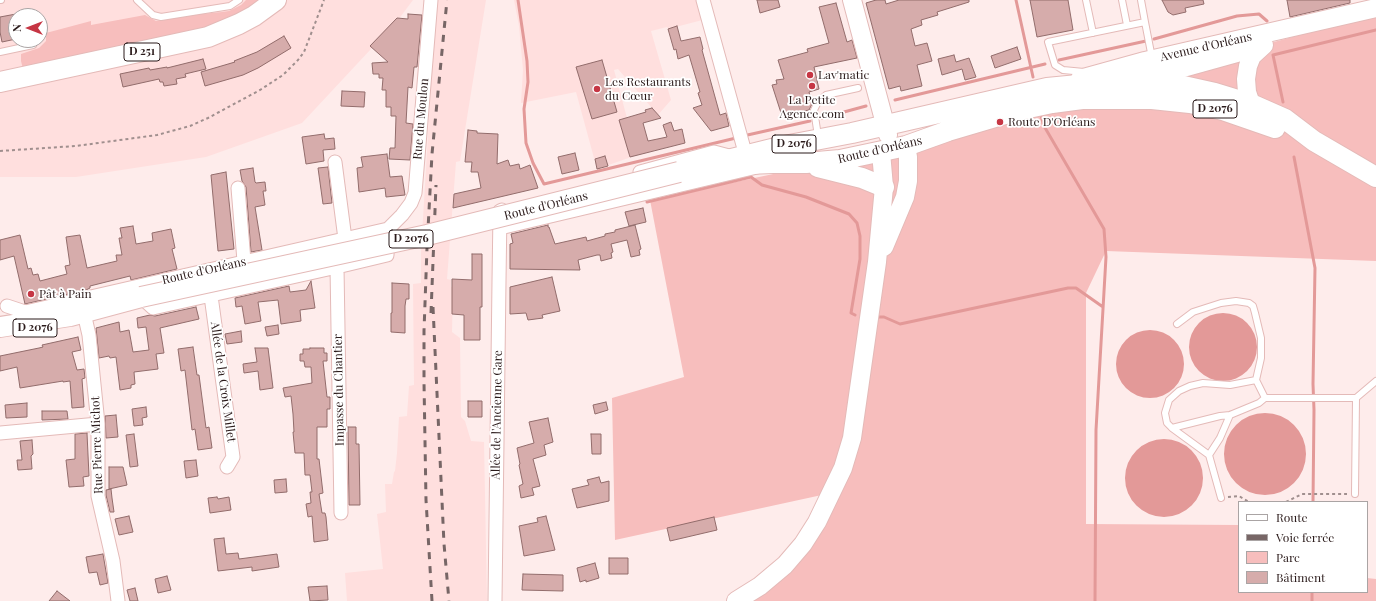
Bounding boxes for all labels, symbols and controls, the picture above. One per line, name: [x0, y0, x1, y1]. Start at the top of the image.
north arrow: [8, 8, 48, 48]
text: N: [9, 24, 24, 32]
street label: Avenue d'Orléans: [1159, 29, 1253, 65]
road number: D 251: [124, 43, 160, 61]
place label: Lav'matic: [818, 68, 869, 82]
marker: Lav'matic: [805, 70, 815, 80]
place label: Les Restaurants du Cœur: [605, 75, 691, 103]
street label: Rue du Moulon: [410, 78, 432, 160]
marker: La Petite Agence.com: [807, 81, 817, 91]
marker: Les Restaurants du Cœur: [592, 84, 602, 94]
place label: La Petite Agence.com: [779, 93, 845, 121]
road number: D 2076: [1193, 100, 1237, 118]
place label: Route D'Orléans: [1008, 115, 1095, 129]
marker: Route D'Orléans: [995, 117, 1005, 127]
street label: Route d'Orléans: [837, 133, 923, 167]
road number: D 2076: [772, 135, 816, 153]
street label: Route d'Orléans: [503, 189, 589, 223]
road number: D 2076: [389, 230, 433, 248]
street label: Route d'Orléans: [161, 254, 247, 288]
place label: Pât à Pain: [39, 287, 92, 301]
marker: Pât à Pain: [26, 289, 36, 299]
road number: D 2076: [13, 319, 57, 337]
street label: Allée de la Croix Millet: [207, 321, 239, 443]
street label: Impasse du Chantier: [331, 334, 347, 446]
street label: Allée de l'Ancienne Gare: [489, 350, 505, 480]
street label: Rue Pierre Michot: [88, 396, 106, 494]
legend: [1238, 501, 1368, 593]
text: Route: [1276, 509, 1308, 525]
text: Voie ferrée: [1276, 529, 1334, 545]
text: Parc: [1276, 549, 1300, 565]
text: Bâtiment: [1276, 569, 1325, 585]

